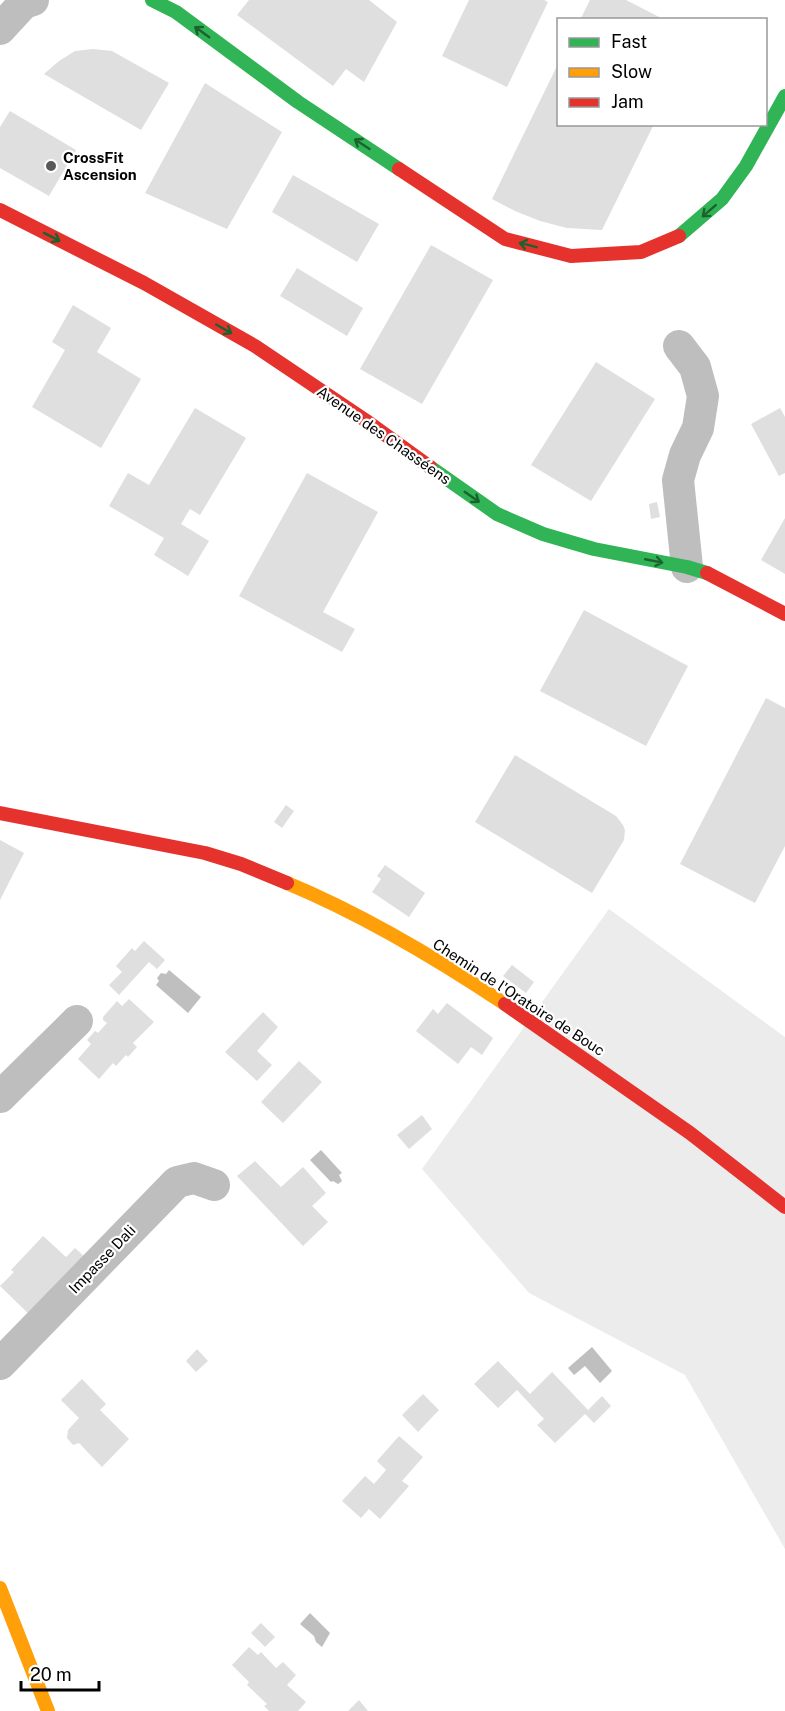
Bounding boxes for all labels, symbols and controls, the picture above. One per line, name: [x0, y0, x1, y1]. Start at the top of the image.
legend: [557, 18, 767, 126]
one-way arrow: [195, 26, 211, 38]
text: Fast: [611, 31, 647, 52]
text: Slow: [611, 61, 652, 82]
text: Jam: [611, 91, 644, 112]
one-way arrow: [354, 138, 371, 150]
place label: CrossFit Ascension: [63, 149, 137, 183]
marker: CrossFit Ascension: [44, 159, 58, 173]
one-way arrow: [701, 204, 717, 217]
one-way arrow: [43, 231, 61, 243]
one-way arrow: [519, 238, 538, 250]
one-way arrow: [215, 323, 232, 335]
street label: Avenue des Chasséens: [314, 382, 454, 488]
one-way arrow: [464, 491, 480, 503]
one-way arrow: [645, 555, 664, 567]
street label: Chemin de l'Oratoire de Bouc: [430, 935, 608, 1059]
street label: Impasse Dali: [65, 1221, 139, 1297]
scale bar: [21, 1654, 99, 1692]
text: 20 m: [30, 1664, 72, 1685]

